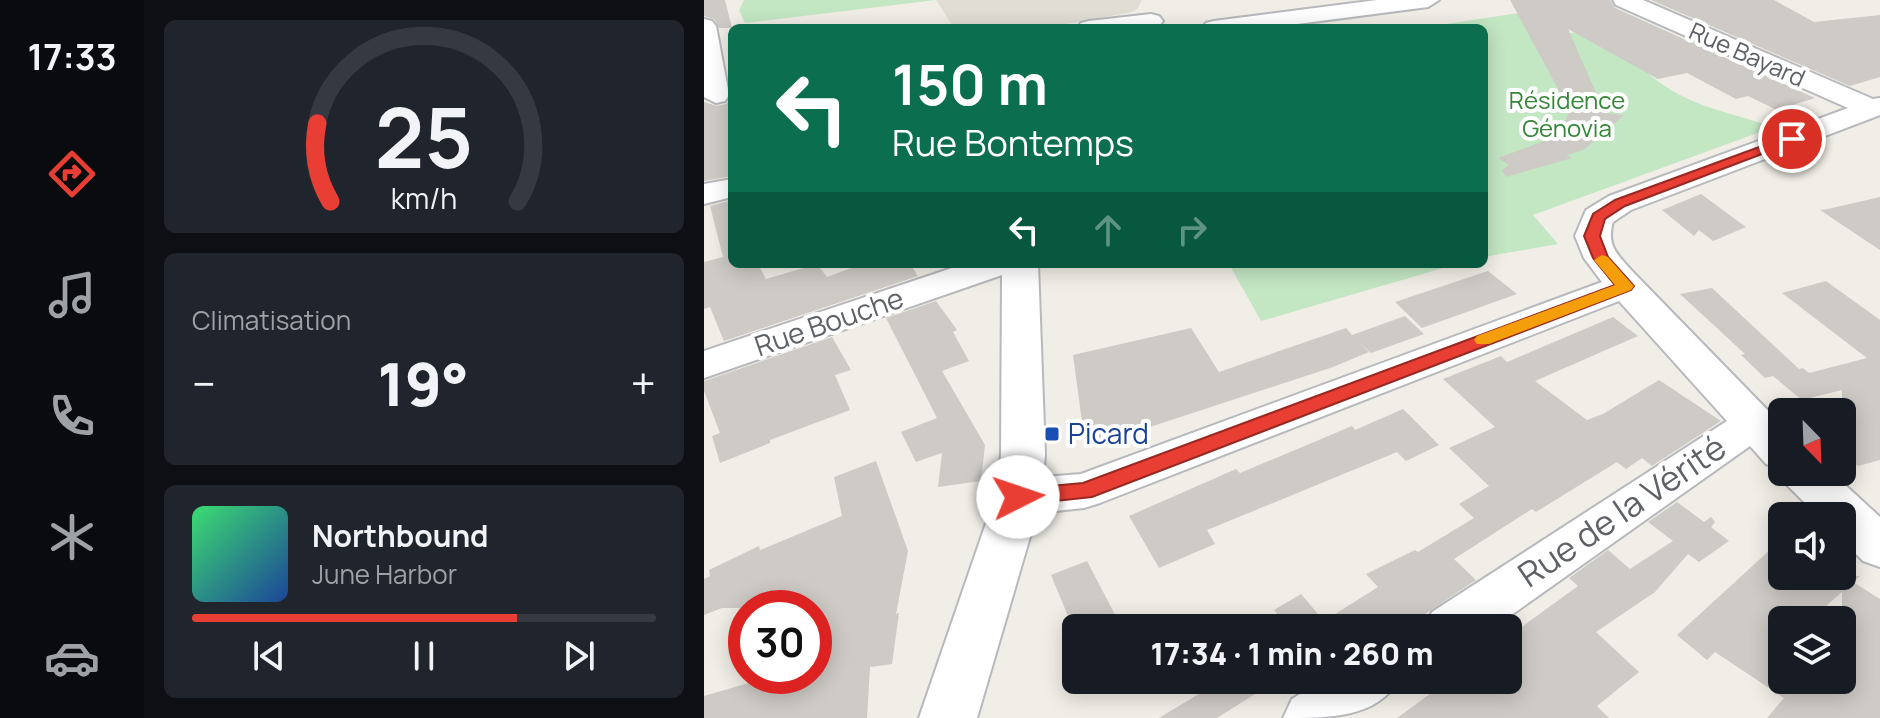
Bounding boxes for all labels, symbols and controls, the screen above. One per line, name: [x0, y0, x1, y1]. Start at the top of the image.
street label: Rue Bayard: [1684, 13, 1811, 94]
text: 17:33: [27, 32, 117, 81]
text: 150 m: [892, 45, 1048, 122]
icon: left: [760, 56, 864, 160]
text: 25: [375, 79, 473, 193]
park label: Résidence Génovia: [1509, 83, 1625, 144]
pin: [1758, 105, 1826, 173]
icon: arrive: [1770, 117, 1814, 161]
text: Rue Bontemps: [892, 118, 1134, 167]
icon: directions: [44, 146, 100, 202]
text: km/h: [391, 180, 457, 219]
icon: left: [1002, 208, 1046, 252]
icon: ahead: [1086, 208, 1130, 252]
icon: right: [1170, 208, 1214, 252]
icon: music: [44, 267, 100, 323]
street label: Rue Bouche: [749, 278, 908, 364]
text: Climatisation: [192, 302, 351, 338]
text: 19°: [377, 342, 469, 424]
text: −: [192, 353, 216, 413]
text: +: [631, 353, 656, 413]
icon: phone: [44, 388, 100, 444]
north arrow: [1768, 398, 1856, 486]
map controls: [1768, 398, 1856, 694]
place label: Picard: [1068, 414, 1149, 452]
street label: Rue de la Vérité: [1509, 424, 1734, 597]
marker: Picard: [1043, 425, 1061, 443]
position arrow: [976, 455, 1060, 539]
button: sound: [1768, 502, 1856, 590]
icon: climate: [44, 509, 100, 565]
text: Northbound: [312, 515, 489, 556]
text: June Harbor: [312, 556, 457, 592]
speed limit sign: 30: [728, 590, 832, 694]
button: layers: [1768, 606, 1856, 694]
icon: car: [44, 630, 100, 686]
text: 17:34 · 1 min · 260 m: [1150, 633, 1434, 674]
icon: previous: [247, 634, 291, 678]
icon: pause: [402, 634, 446, 678]
icon: next: [557, 634, 601, 678]

